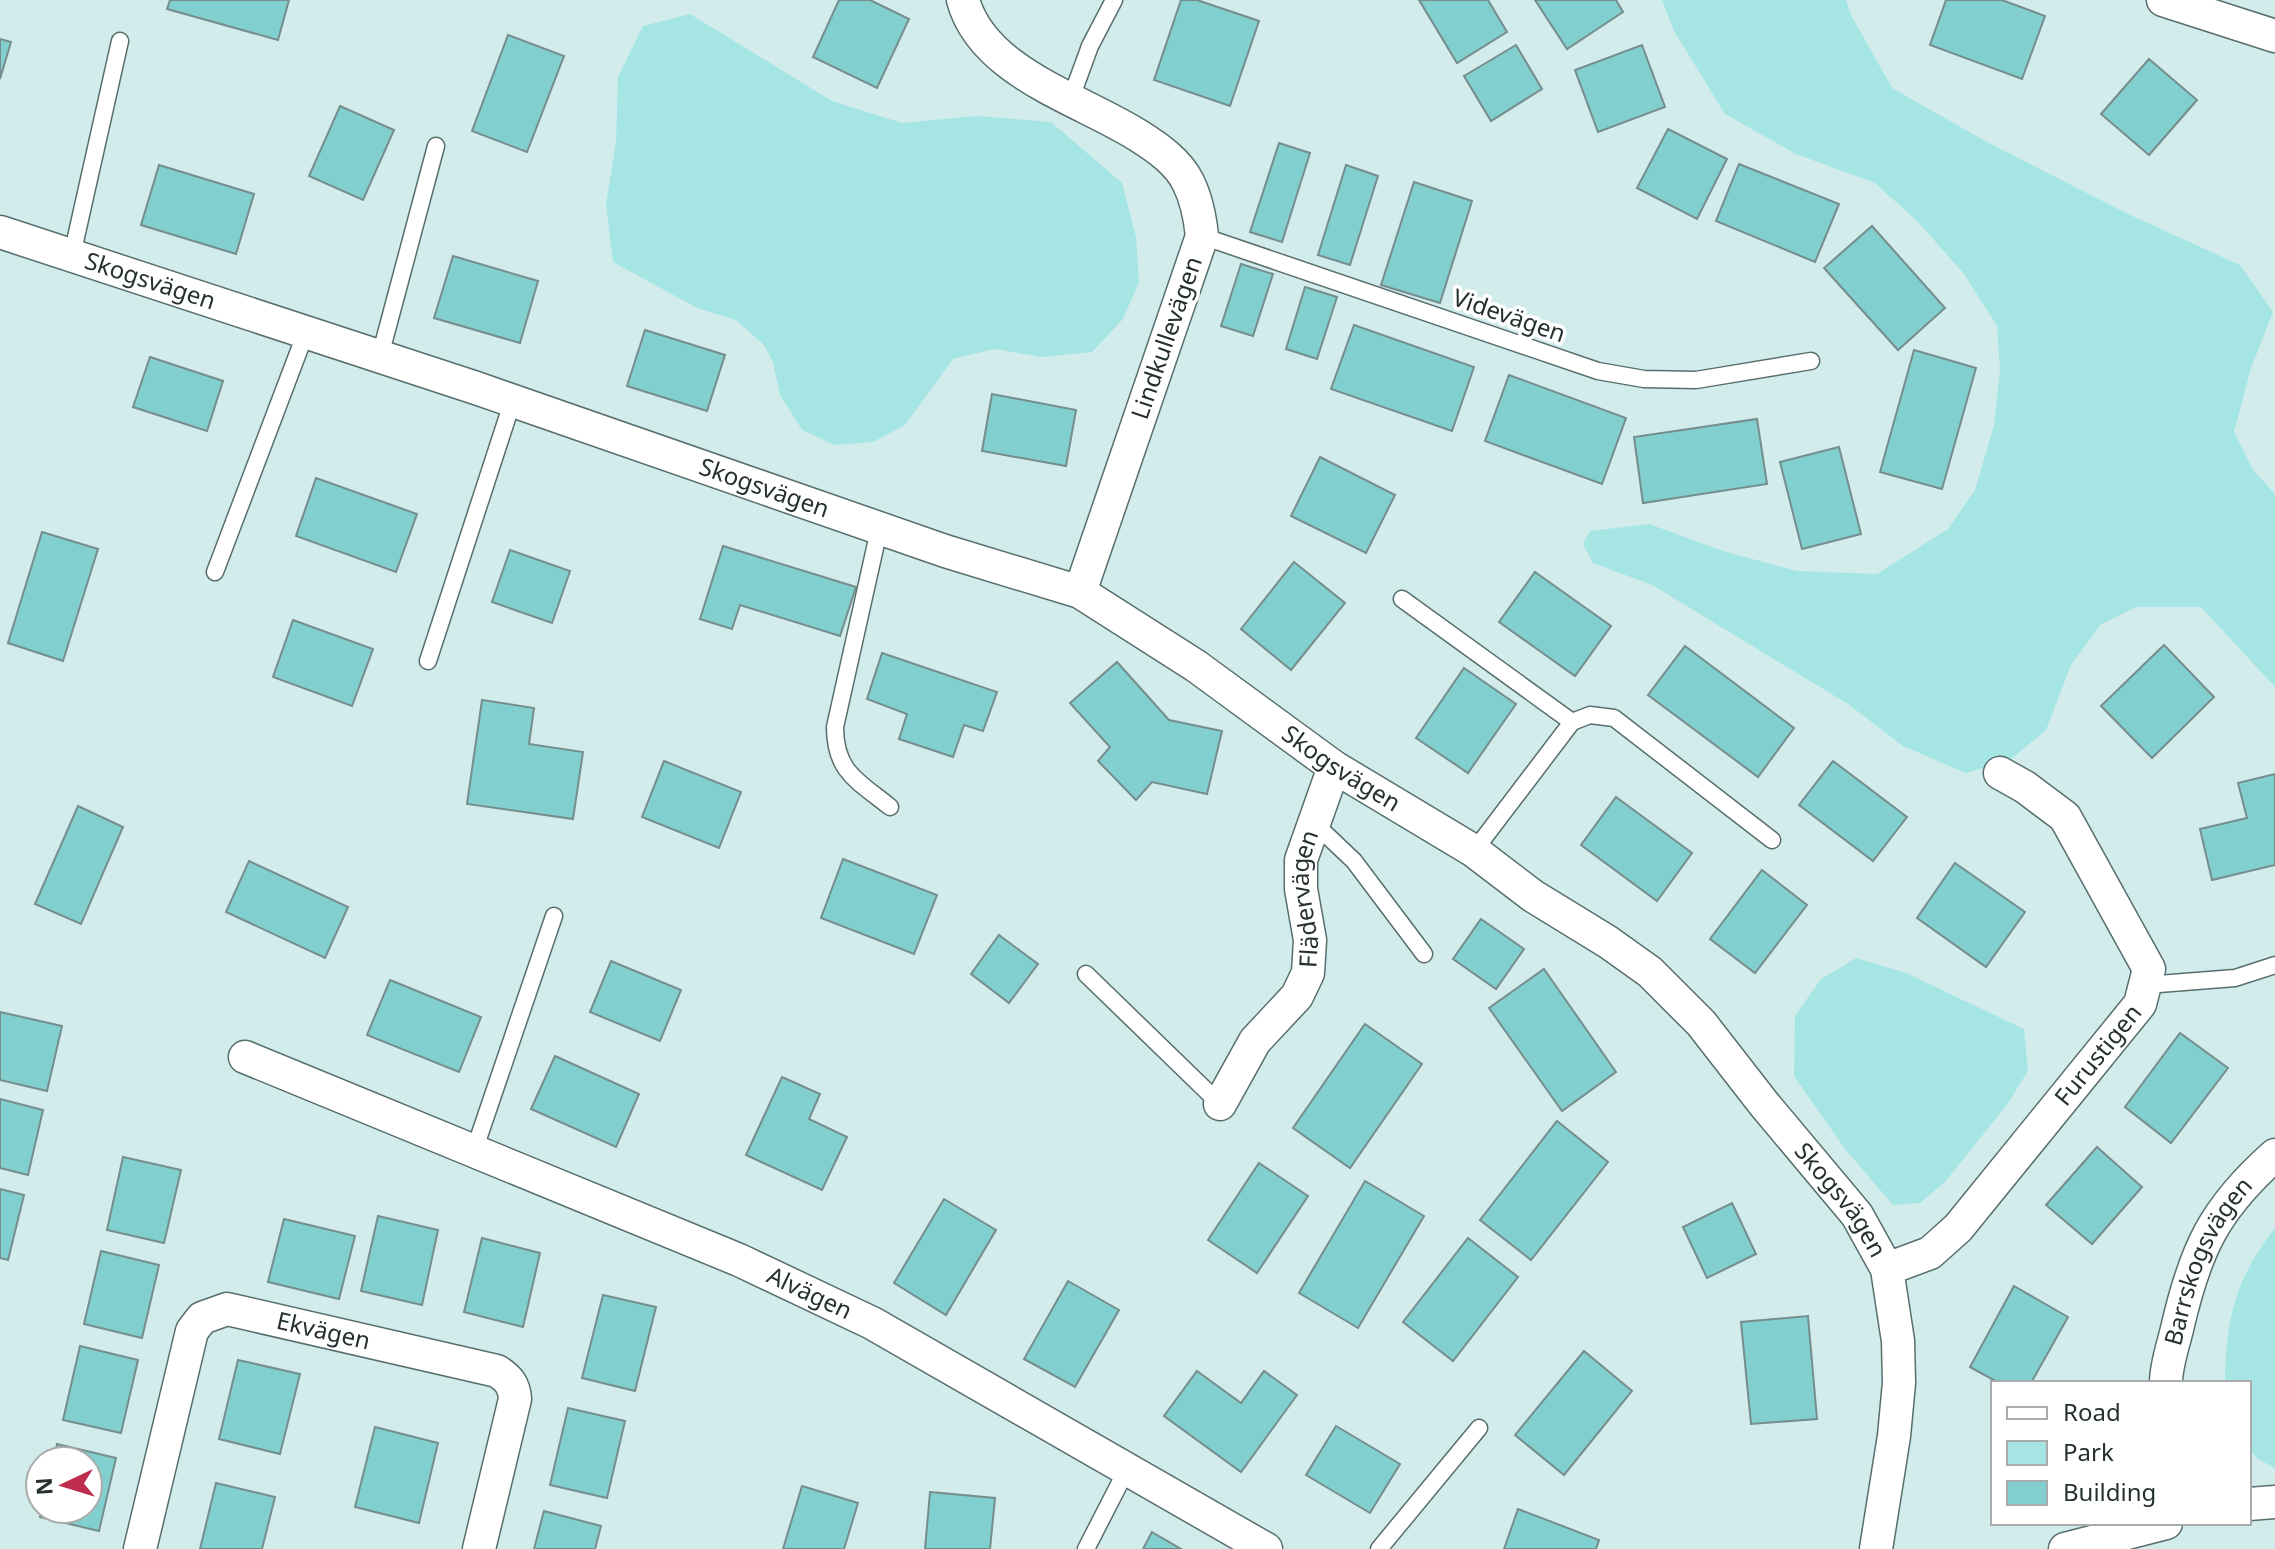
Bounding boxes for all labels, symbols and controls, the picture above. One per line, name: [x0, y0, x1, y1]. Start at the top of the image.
street label: Skogsvägen: [81, 243, 220, 317]
street label: Lindkullevägen: [1122, 252, 1209, 423]
street label: Videvägen: [1449, 280, 1570, 349]
street label: Skogsvägen: [695, 449, 834, 525]
street label: Skogsvägen: [1276, 716, 1407, 818]
street label: Flädervägen: [1283, 825, 1325, 969]
street label: Furustigen: [2046, 997, 2148, 1112]
street label: Skogsvägen: [1788, 1135, 1895, 1263]
street label: Barrskogsvägen: [2155, 1169, 2259, 1349]
street label: Alvägen: [762, 1258, 858, 1326]
street label: Ekvägen: [274, 1303, 374, 1356]
legend: [1991, 1381, 2251, 1525]
text: Road: [2063, 1395, 2121, 1428]
text: Park: [2063, 1435, 2114, 1468]
north arrow: [24, 1445, 104, 1525]
text: Building: [2063, 1475, 2156, 1508]
text: N: [27, 1476, 59, 1496]

